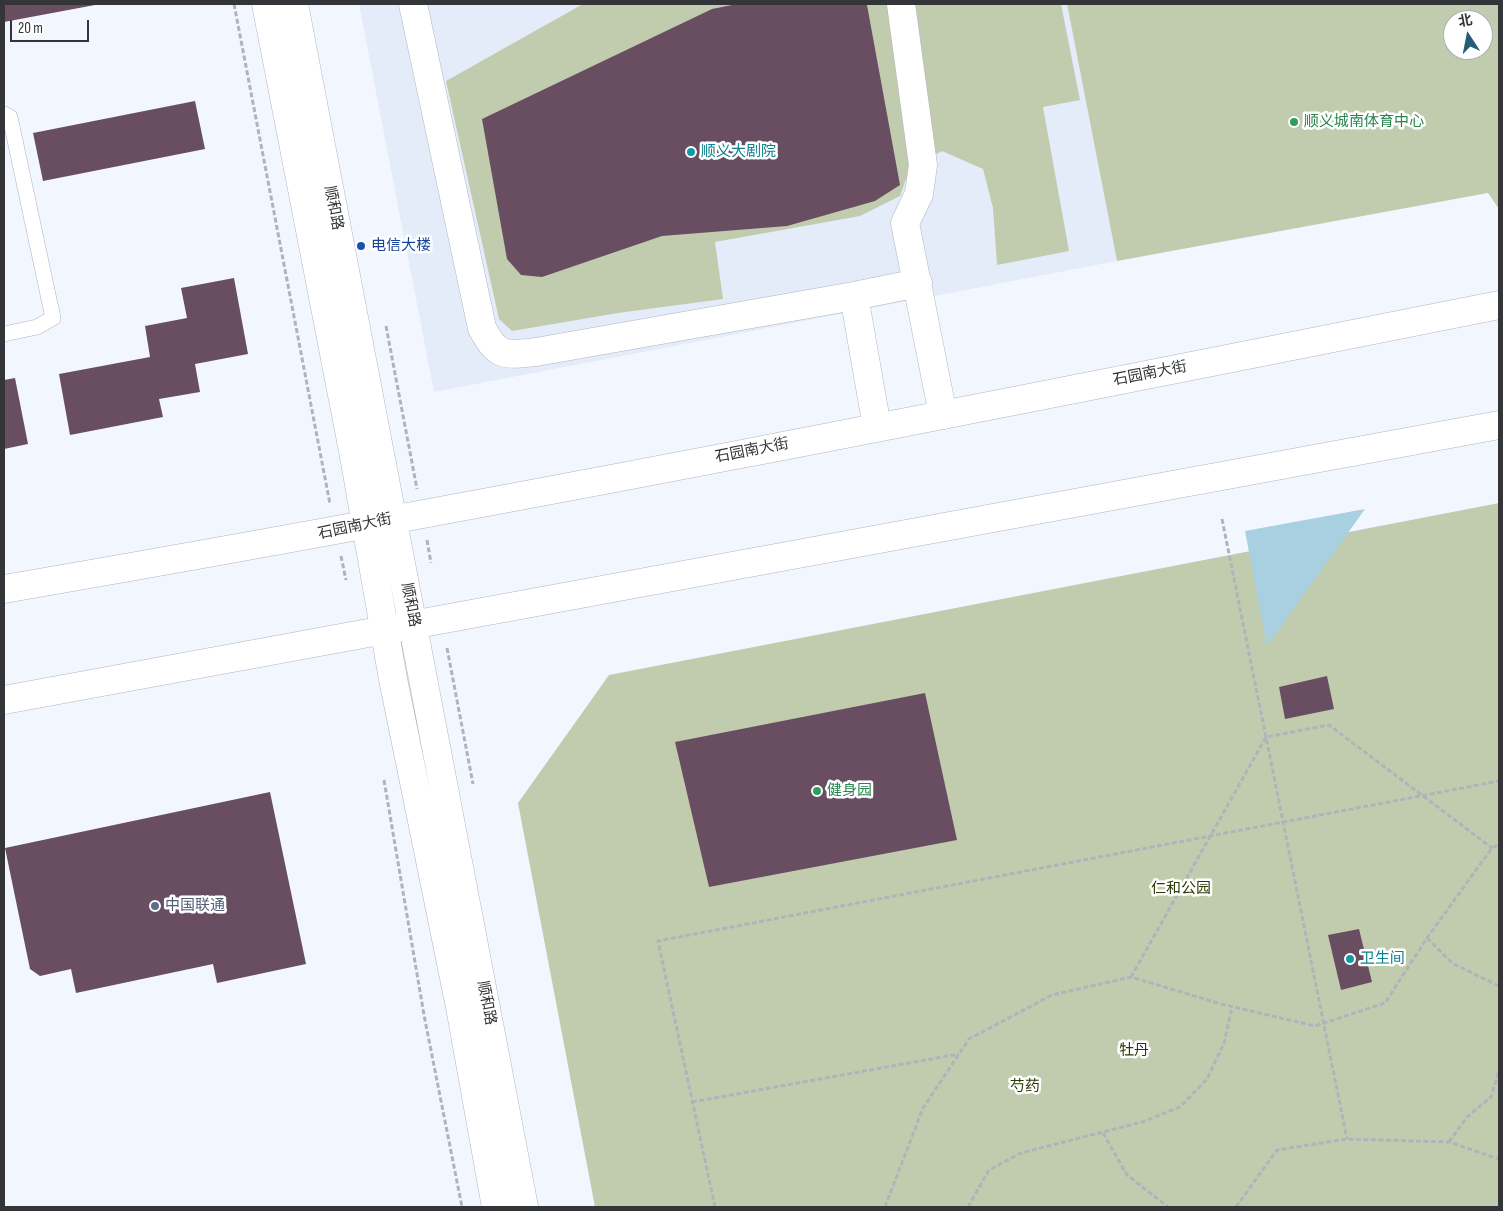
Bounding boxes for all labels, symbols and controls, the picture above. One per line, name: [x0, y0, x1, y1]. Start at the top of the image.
scale bar: [12, 10, 91, 42]
north arrow: [1443, 10, 1493, 60]
text: 北: [1457, 11, 1474, 30]
text: 20 m: [18, 19, 43, 38]
place label: 顺义城南体育中心: [1304, 113, 1424, 131]
marker: 顺义城南体育中心: [1288, 116, 1300, 128]
place label: 顺义大剧院: [701, 143, 776, 161]
marker: 顺义大剧院: [685, 146, 697, 158]
street label: 顺和路: [320, 184, 346, 232]
place label: 电信大楼: [371, 237, 431, 255]
marker: 电信大楼: [355, 240, 367, 252]
street label: 石园南大街: [1111, 358, 1189, 390]
street label: 石园南大街: [713, 435, 791, 467]
street label: 石园南大街: [316, 510, 394, 544]
street label: 顺和路: [397, 581, 423, 629]
place label: 健身园: [827, 782, 872, 800]
marker: 健身园: [811, 785, 823, 797]
park label: 仁和公园: [1151, 880, 1211, 898]
place label: 中国联通: [165, 897, 225, 915]
marker: 中国联通: [149, 900, 161, 912]
place label: 卫生间: [1360, 950, 1405, 968]
marker: 卫生间: [1344, 953, 1356, 965]
street label: 顺和路: [473, 979, 499, 1027]
park label: 牡丹: [1119, 1042, 1149, 1060]
park label: 芍药: [1010, 1078, 1040, 1096]

